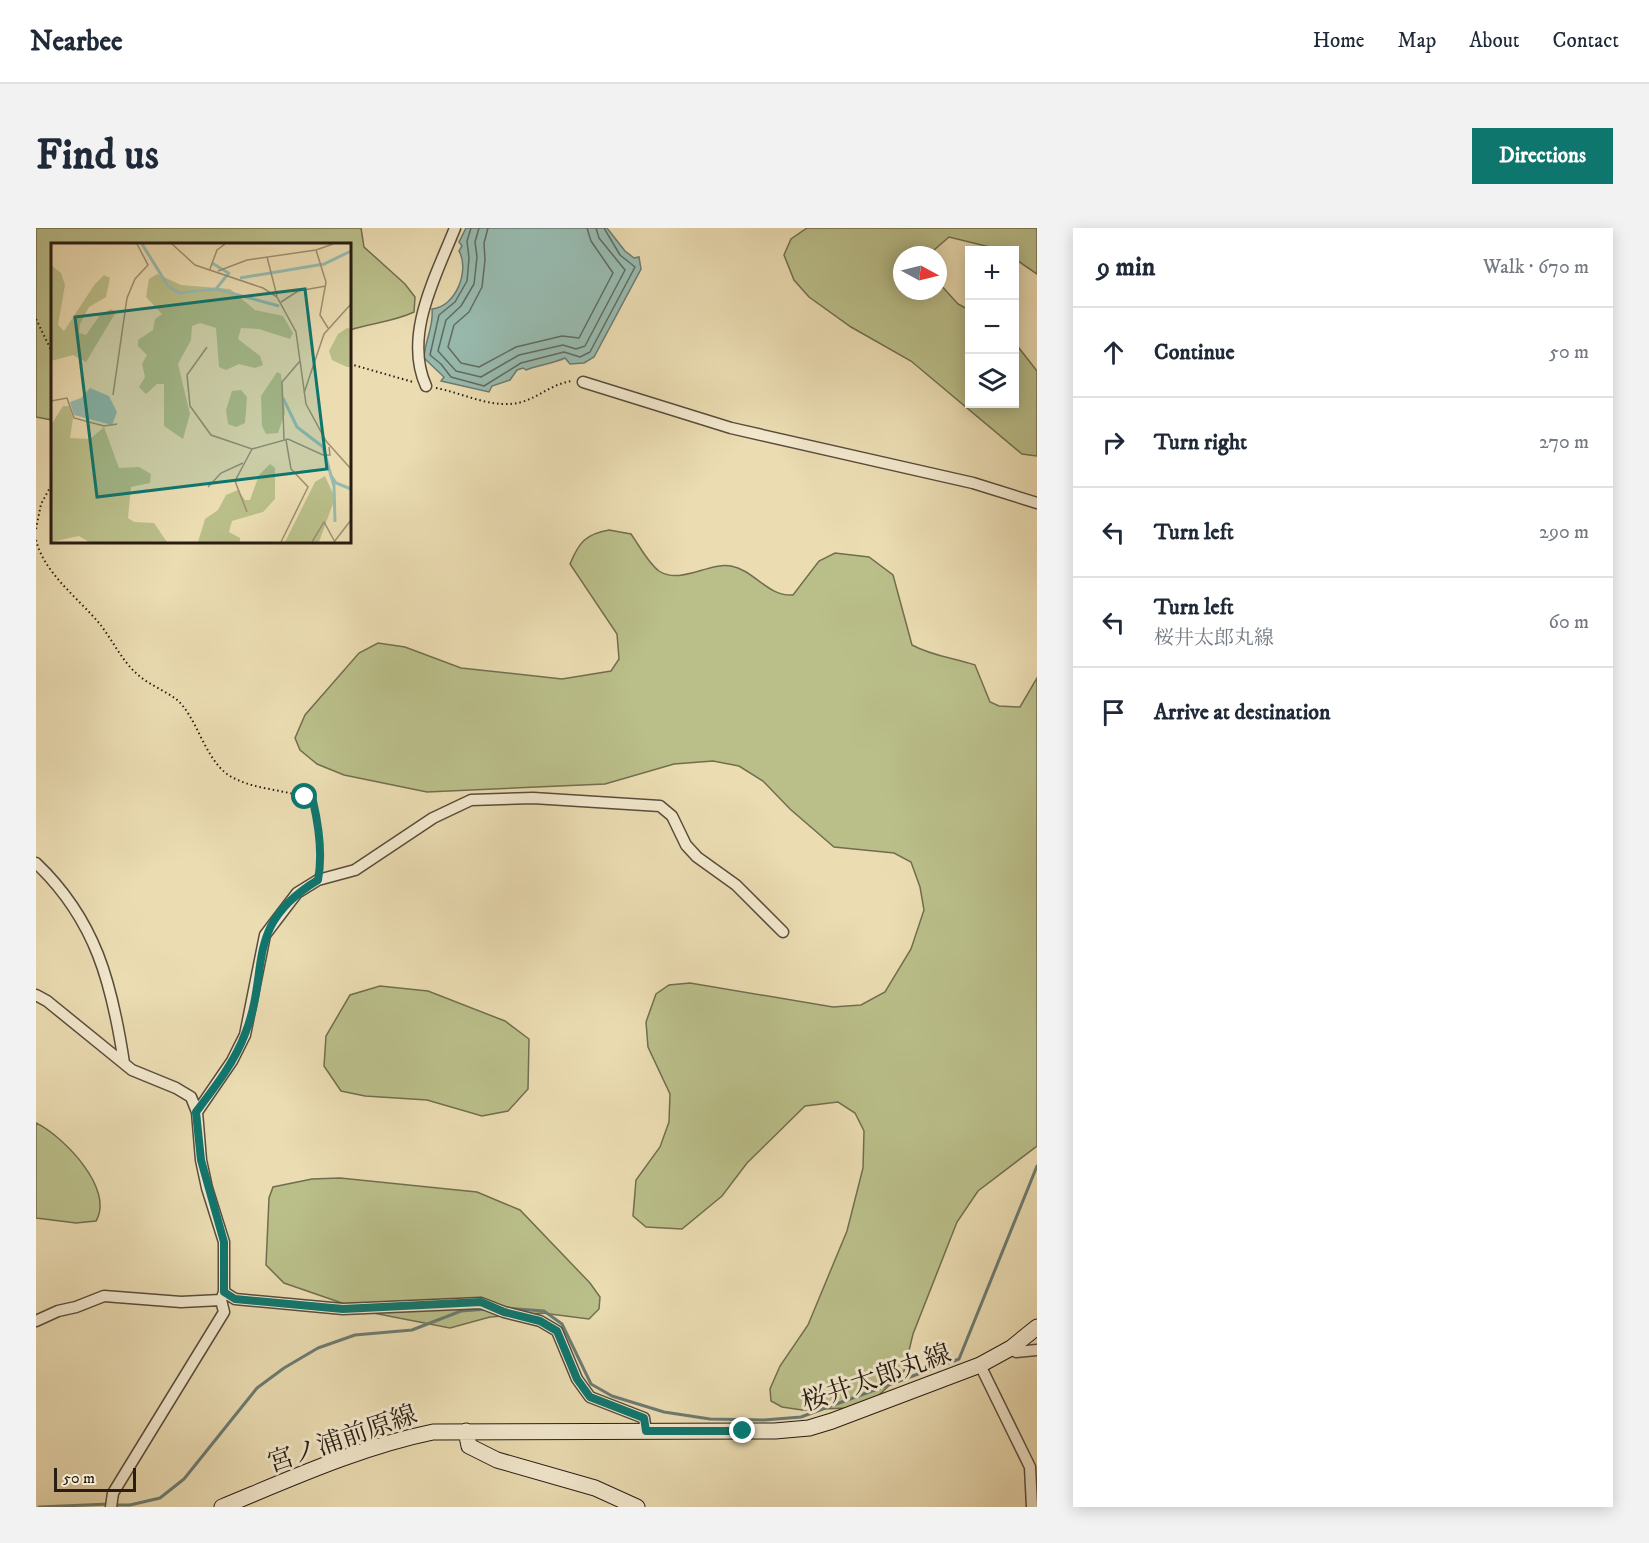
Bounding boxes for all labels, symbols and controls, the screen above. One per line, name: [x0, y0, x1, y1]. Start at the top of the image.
text: Nearbee: [30, 24, 123, 59]
text: Home: [1313, 28, 1365, 54]
text: Map: [1398, 28, 1436, 54]
text: About: [1469, 28, 1520, 54]
text: Contact: [1553, 28, 1619, 54]
button: Directions: [1472, 128, 1613, 184]
text: Find us: [36, 130, 159, 182]
inset map: [51, 243, 351, 543]
north arrow: [893, 246, 947, 300]
map controls: [965, 246, 1019, 408]
button: +: [965, 246, 1019, 300]
text: 9 min: [1097, 251, 1155, 284]
text: Walk · 670 m: [1483, 255, 1589, 280]
button: −: [965, 300, 1019, 354]
icon: ahead: [1097, 336, 1130, 369]
text: Continue: [1154, 339, 1235, 366]
text: 50 m: [1549, 340, 1589, 365]
button: layers: [965, 354, 1019, 408]
icon: right: [1097, 426, 1130, 459]
text: Turn right: [1154, 429, 1247, 456]
text: 270 m: [1539, 430, 1589, 455]
icon: left: [1097, 516, 1130, 549]
text: Turn left: [1154, 519, 1234, 546]
text: 290 m: [1539, 520, 1589, 545]
text: Turn left: [1154, 594, 1234, 621]
icon: left: [1097, 606, 1130, 639]
text: 60 m: [1549, 610, 1589, 635]
text: 桜井太郎丸線: [1154, 626, 1274, 651]
icon: arrive: [1097, 696, 1130, 729]
text: Arrive at destination: [1154, 699, 1331, 726]
route start: [291, 783, 317, 809]
street label: 桜井太郎丸線: [797, 1337, 956, 1419]
street label: 宮ノ浦前原線: [263, 1398, 422, 1480]
route end: [729, 1417, 755, 1443]
scale bar: [54, 1465, 136, 1492]
text: 50 m: [63, 1468, 95, 1488]

